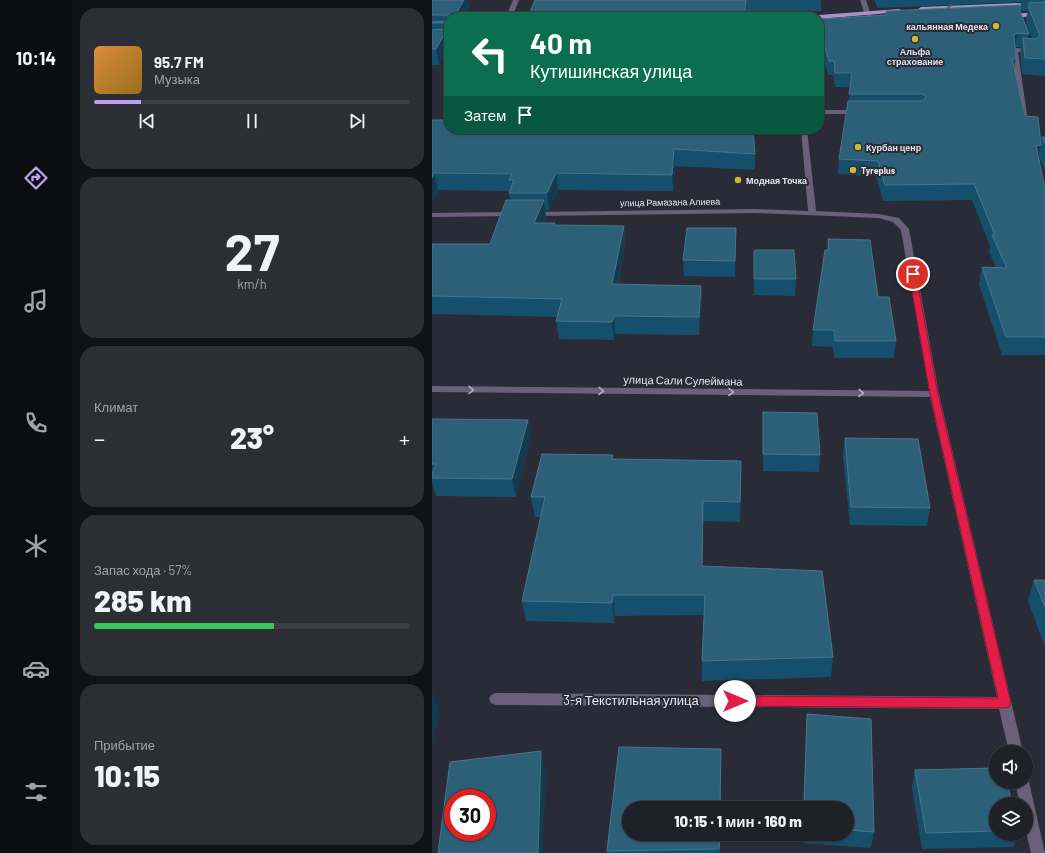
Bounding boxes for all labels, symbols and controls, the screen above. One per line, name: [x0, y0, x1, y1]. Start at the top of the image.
one-way arrow: [947, 4, 953, 12]
place label: кальянная Медека: [906, 21, 989, 32]
marker: кальянная Медека: [991, 21, 1001, 31]
text: 40 m: [530, 26, 592, 60]
icon: left: [464, 28, 516, 80]
marker: Альфа страхование: [910, 34, 920, 44]
place label: Альфа страхование: [887, 46, 943, 67]
text: 10:14: [16, 47, 56, 69]
text: 95.7 FM: [154, 53, 204, 71]
text: Кутишинская улица: [530, 60, 692, 82]
text: Музыка: [154, 71, 200, 87]
icon: arrive: [514, 104, 536, 126]
text: Затем: [464, 106, 506, 124]
icon: previous: [136, 110, 158, 132]
icon: pause: [241, 110, 263, 132]
icon: next: [346, 110, 368, 132]
marker: Курбан ценр: [853, 142, 863, 152]
place label: Курбан ценр: [866, 142, 922, 153]
icon: directions: [22, 164, 50, 192]
marker: Tyreplus: [848, 165, 858, 175]
place label: Tyreplus: [861, 165, 896, 176]
marker: Модная Точка: [733, 175, 743, 185]
place label: Модная Точка: [746, 175, 808, 186]
street label: улица Рамазана Алиева: [620, 196, 720, 208]
text: 27: [225, 219, 279, 281]
pin: [896, 257, 930, 291]
icon: arrive: [902, 263, 924, 285]
text: km/h: [237, 276, 267, 292]
icon: music: [22, 287, 50, 315]
street label: улица Сали Сулеймана: [623, 372, 744, 388]
one-way arrow: [468, 386, 474, 394]
one-way arrow: [598, 387, 604, 395]
one-way arrow: [728, 388, 734, 396]
one-way arrow: [858, 389, 864, 397]
text: Климат: [94, 399, 138, 415]
icon: phone: [22, 409, 50, 437]
text: 23°: [230, 419, 274, 455]
text: −: [94, 425, 105, 451]
text: +: [399, 425, 410, 451]
icon: climate: [22, 532, 50, 560]
text: Запас хода · 57%: [94, 562, 192, 578]
text: 285 km: [94, 582, 191, 618]
icon: car: [22, 655, 50, 683]
position arrow: [714, 680, 756, 722]
street label: 3-я Текстильная улица: [563, 692, 700, 708]
text: Прибытие: [94, 737, 155, 753]
map controls: [989, 745, 1033, 841]
button: sound: [989, 745, 1033, 789]
text: 10:15: [94, 757, 160, 793]
icon: filters: [22, 778, 50, 806]
speed limit sign: 30: [444, 789, 496, 841]
button: layers: [989, 797, 1033, 841]
text: 10:15 · 1 мин · 160 m: [674, 812, 802, 830]

